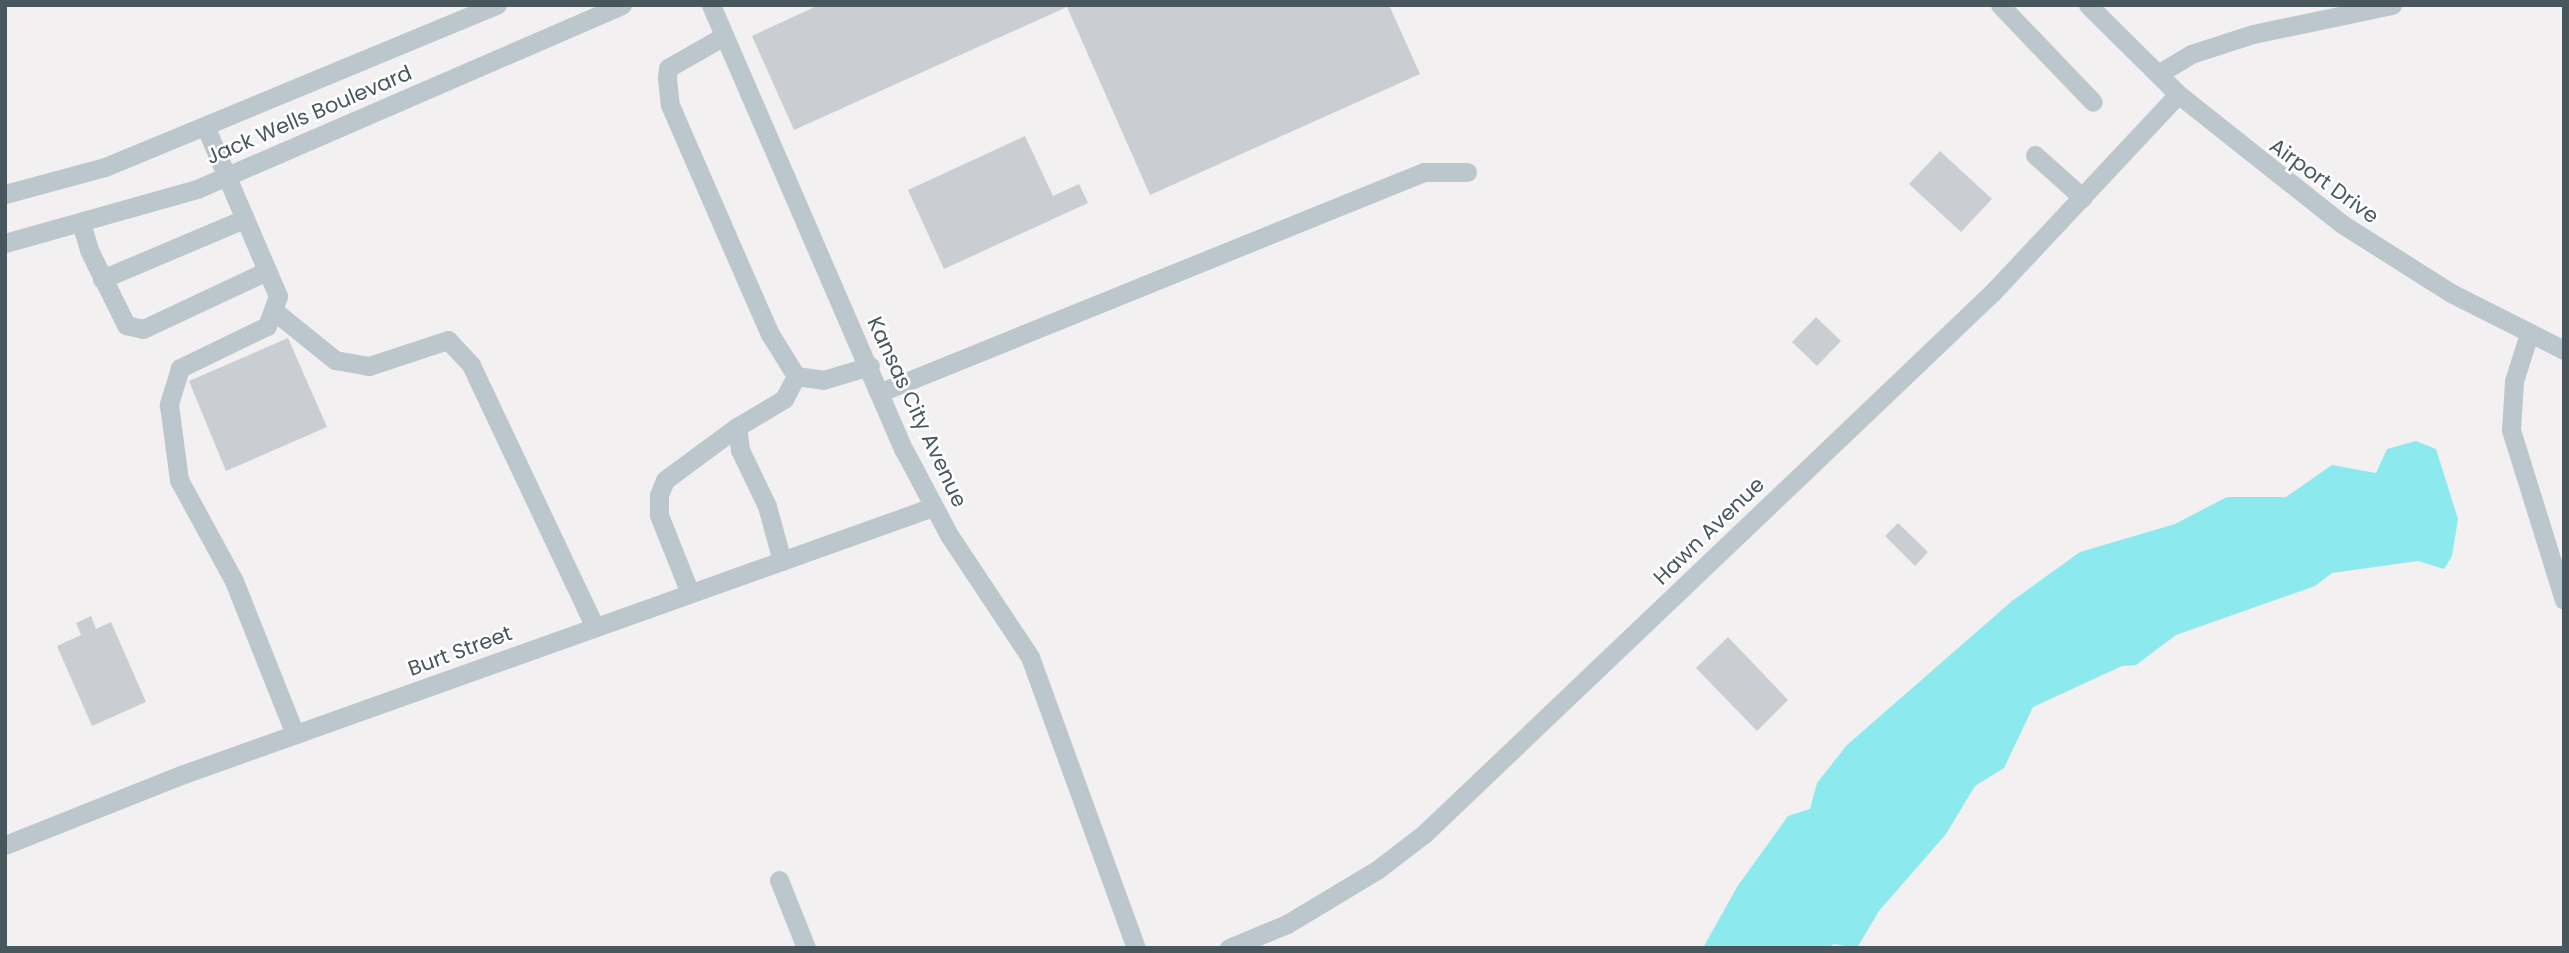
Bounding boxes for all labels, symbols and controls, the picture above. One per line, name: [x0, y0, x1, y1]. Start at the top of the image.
street label: Jack Wells Boulevard: [202, 60, 416, 170]
street label: Airport Drive: [2265, 133, 2383, 229]
street label: Kansas City Avenue: [862, 313, 972, 511]
street label: Hawn Avenue: [1649, 472, 1769, 590]
street label: Burt Street: [405, 621, 515, 681]

